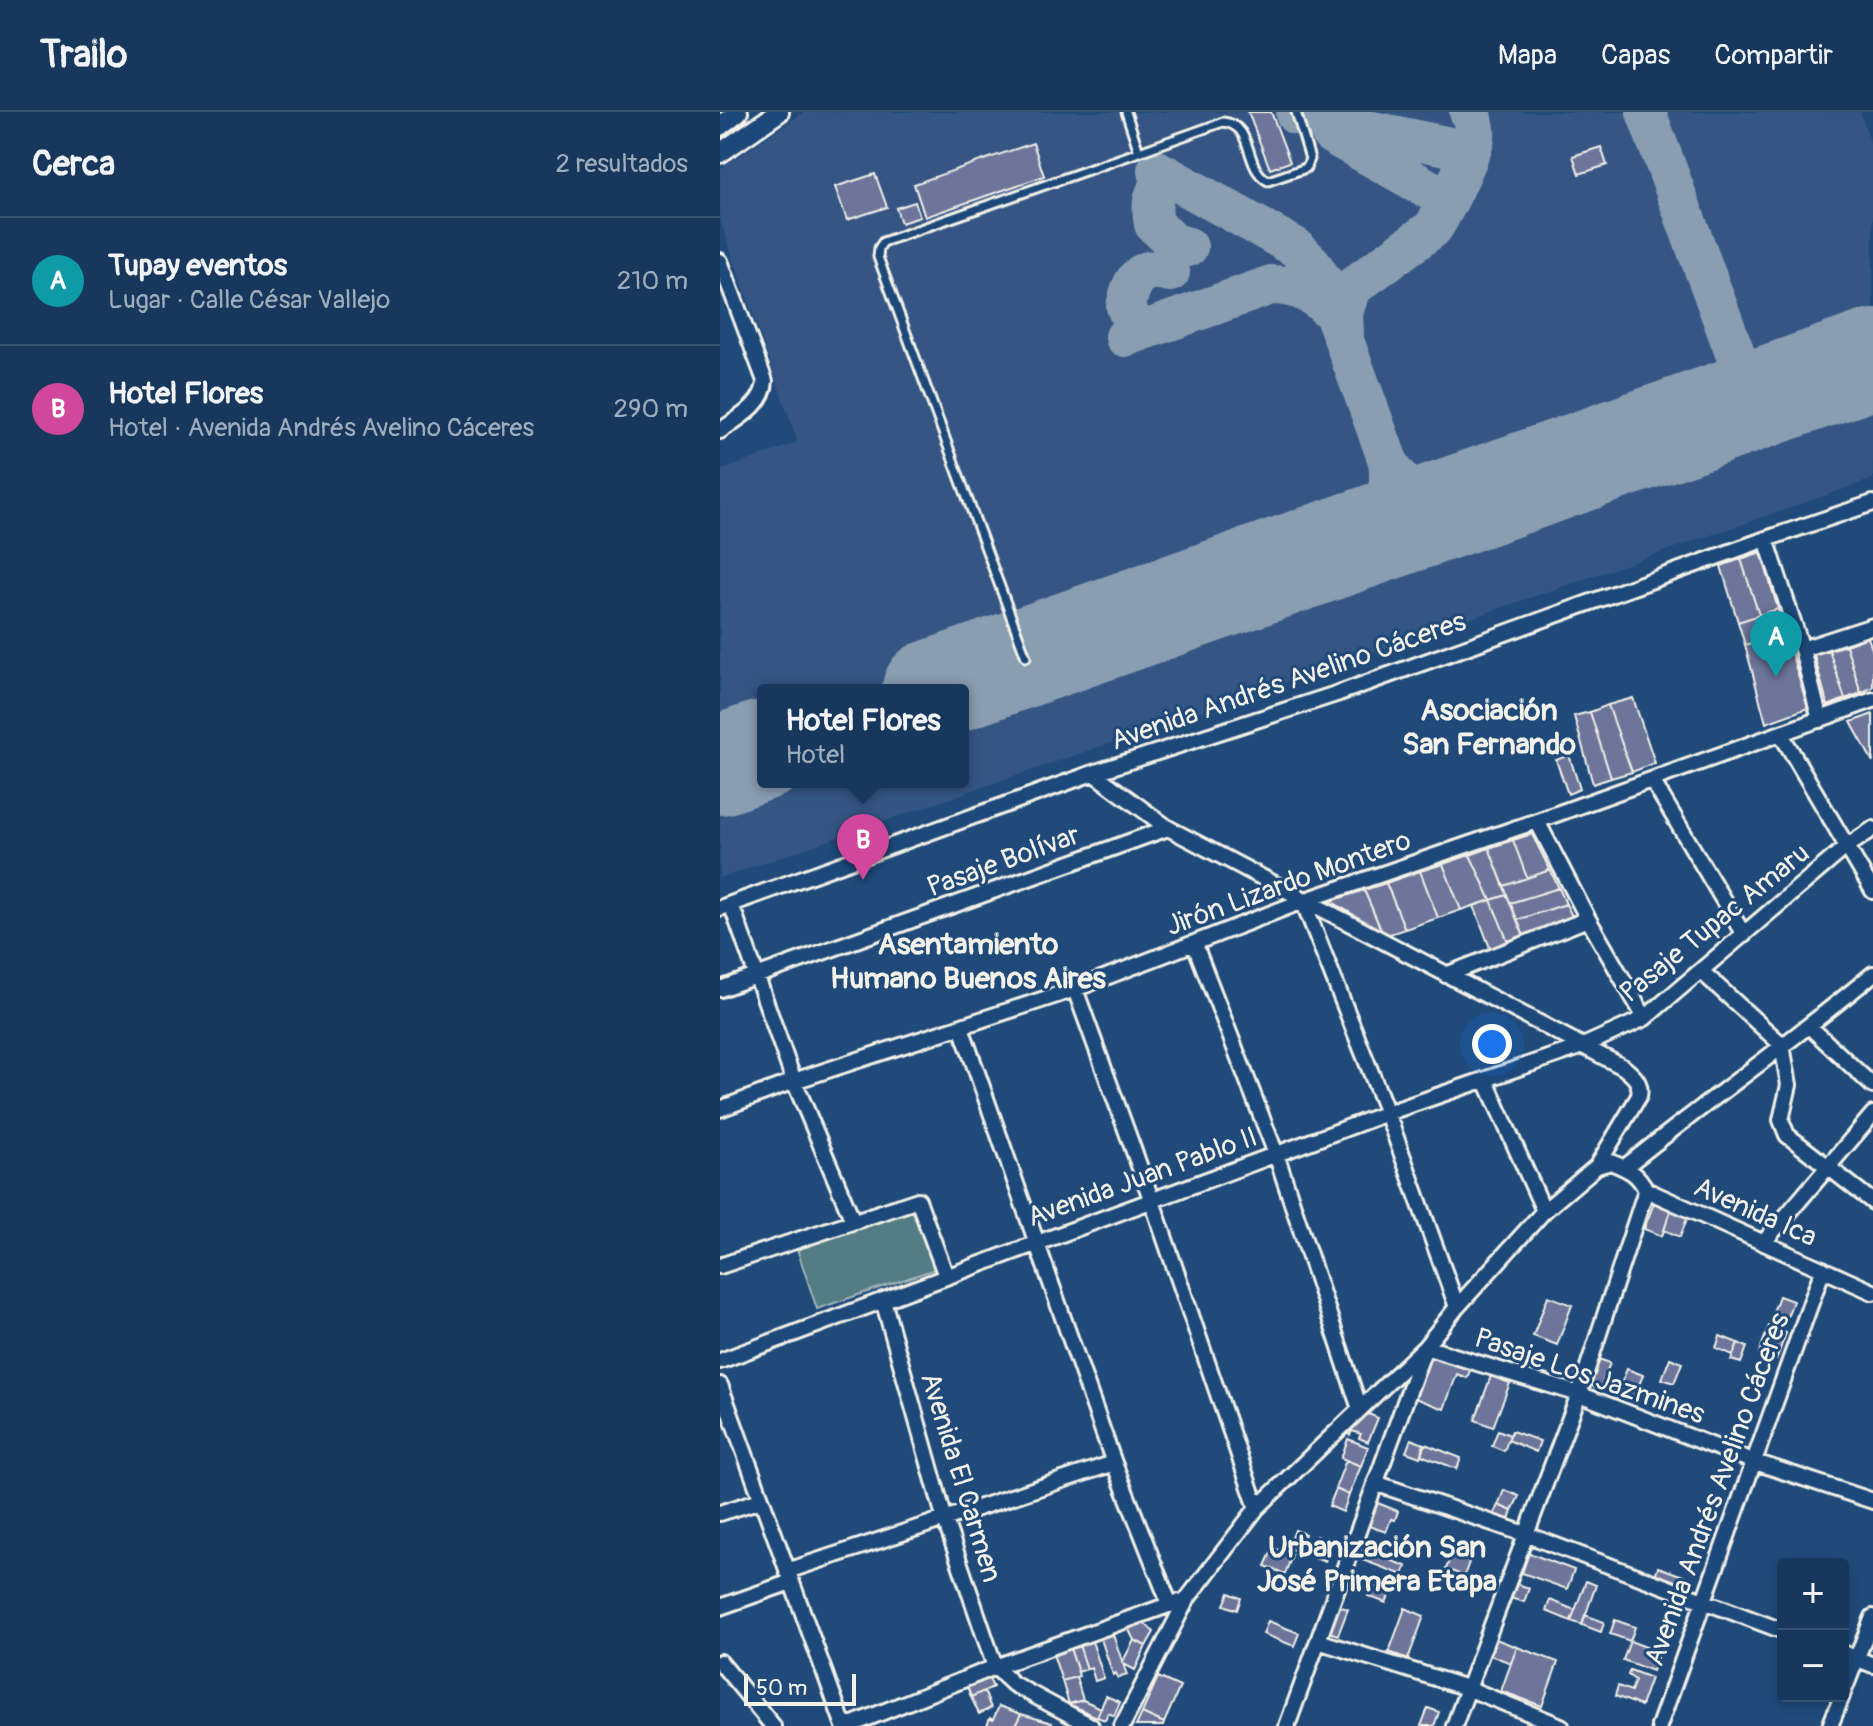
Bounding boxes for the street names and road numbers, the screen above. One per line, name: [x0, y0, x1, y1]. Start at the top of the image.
street label: Avenida Andrés Avelino Cáceres: [1106, 604, 1471, 759]
street label: Pasaje Bolívar: [922, 818, 1085, 905]
street label: Jirón Lizardo Montero: [1161, 823, 1416, 944]
street label: Pasaje Tupac Amaru: [1613, 836, 1817, 1010]
street label: Avenida Juan Pablo II: [1023, 1120, 1262, 1235]
street label: Avenida Ica: [1688, 1170, 1822, 1255]
street label: Avenida Andrés Avelino Cáceres: [1637, 1308, 1798, 1671]
street label: Pasaje Los Jazmines: [1470, 1321, 1710, 1432]
street label: Avenida El Carmen: [912, 1368, 1009, 1587]

